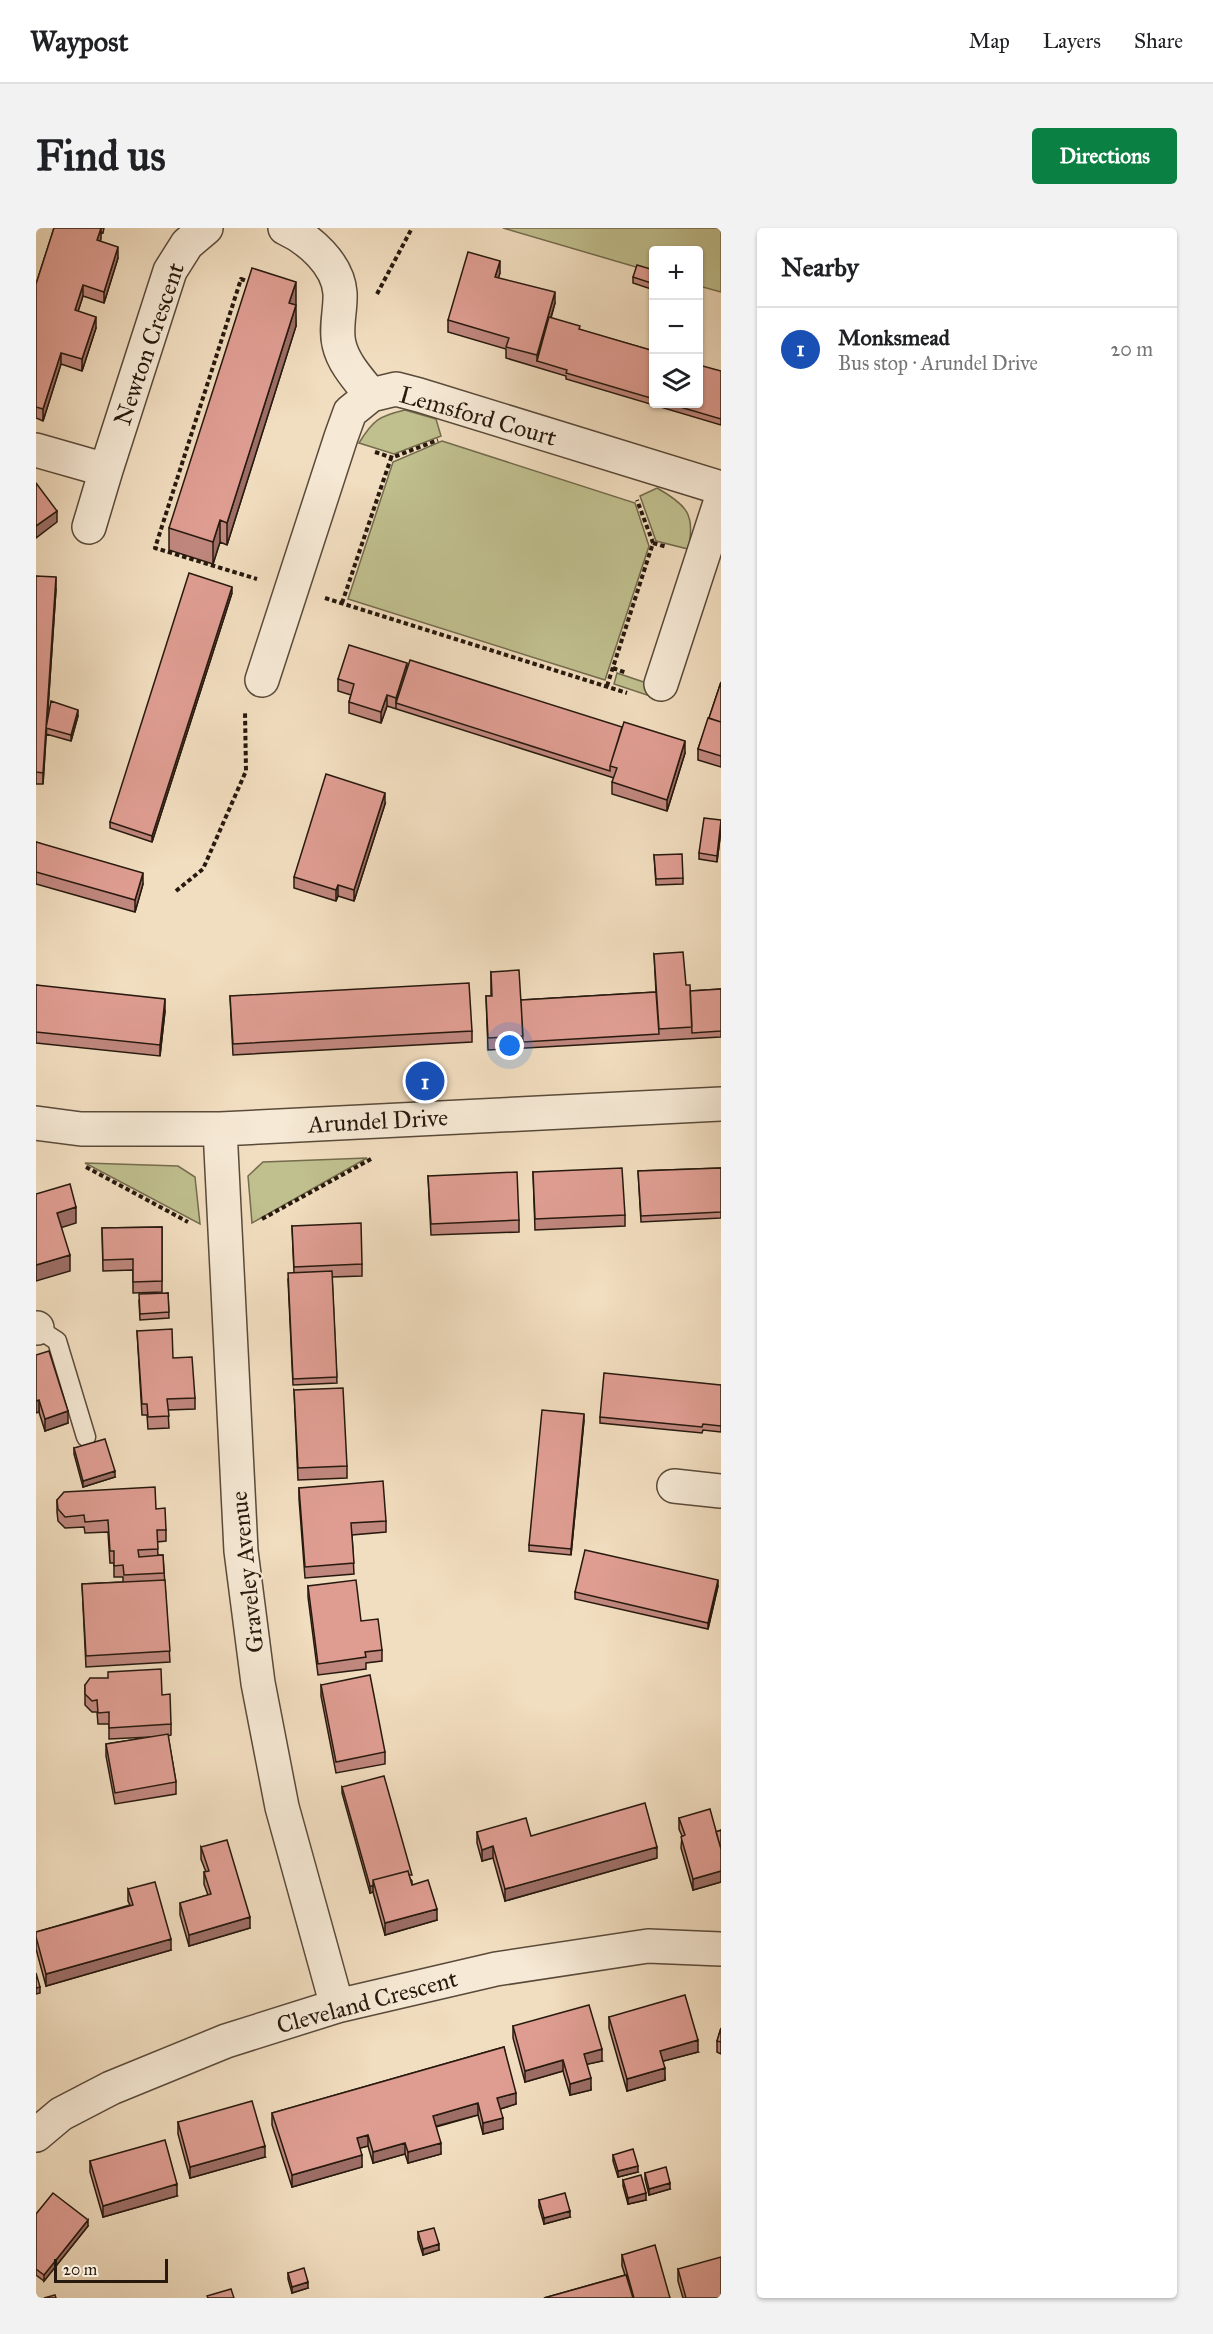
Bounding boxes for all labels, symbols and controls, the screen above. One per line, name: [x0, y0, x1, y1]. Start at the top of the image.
text: Waypost: [30, 24, 128, 59]
text: Map: [969, 28, 1010, 54]
text: Layers: [1043, 28, 1101, 54]
text: Share: [1134, 28, 1183, 54]
button: Directions: [1032, 128, 1177, 184]
text: Find us: [36, 130, 166, 182]
map controls: [649, 246, 703, 408]
button: +: [649, 246, 703, 300]
text: Nearby: [781, 251, 859, 283]
street label: Newton Crescent: [107, 258, 191, 429]
button: −: [649, 300, 703, 354]
text: Monksmead: [838, 324, 950, 351]
text: 1: [797, 337, 804, 361]
text: 20 m: [1110, 337, 1153, 361]
text: Bus stop · Arundel Drive: [838, 351, 1038, 375]
button: layers: [649, 354, 703, 408]
street label: Lemsford Court: [396, 379, 560, 453]
your location: [495, 1031, 524, 1060]
pin: 1: [406, 1058, 444, 1104]
street label: Arundel Drive: [306, 1102, 449, 1140]
street label: Graveley Avenue: [224, 1490, 270, 1654]
street label: Cleveland Crescent: [273, 1963, 461, 2041]
scale bar: [54, 2256, 168, 2284]
text: 20 m: [63, 2260, 97, 2279]

